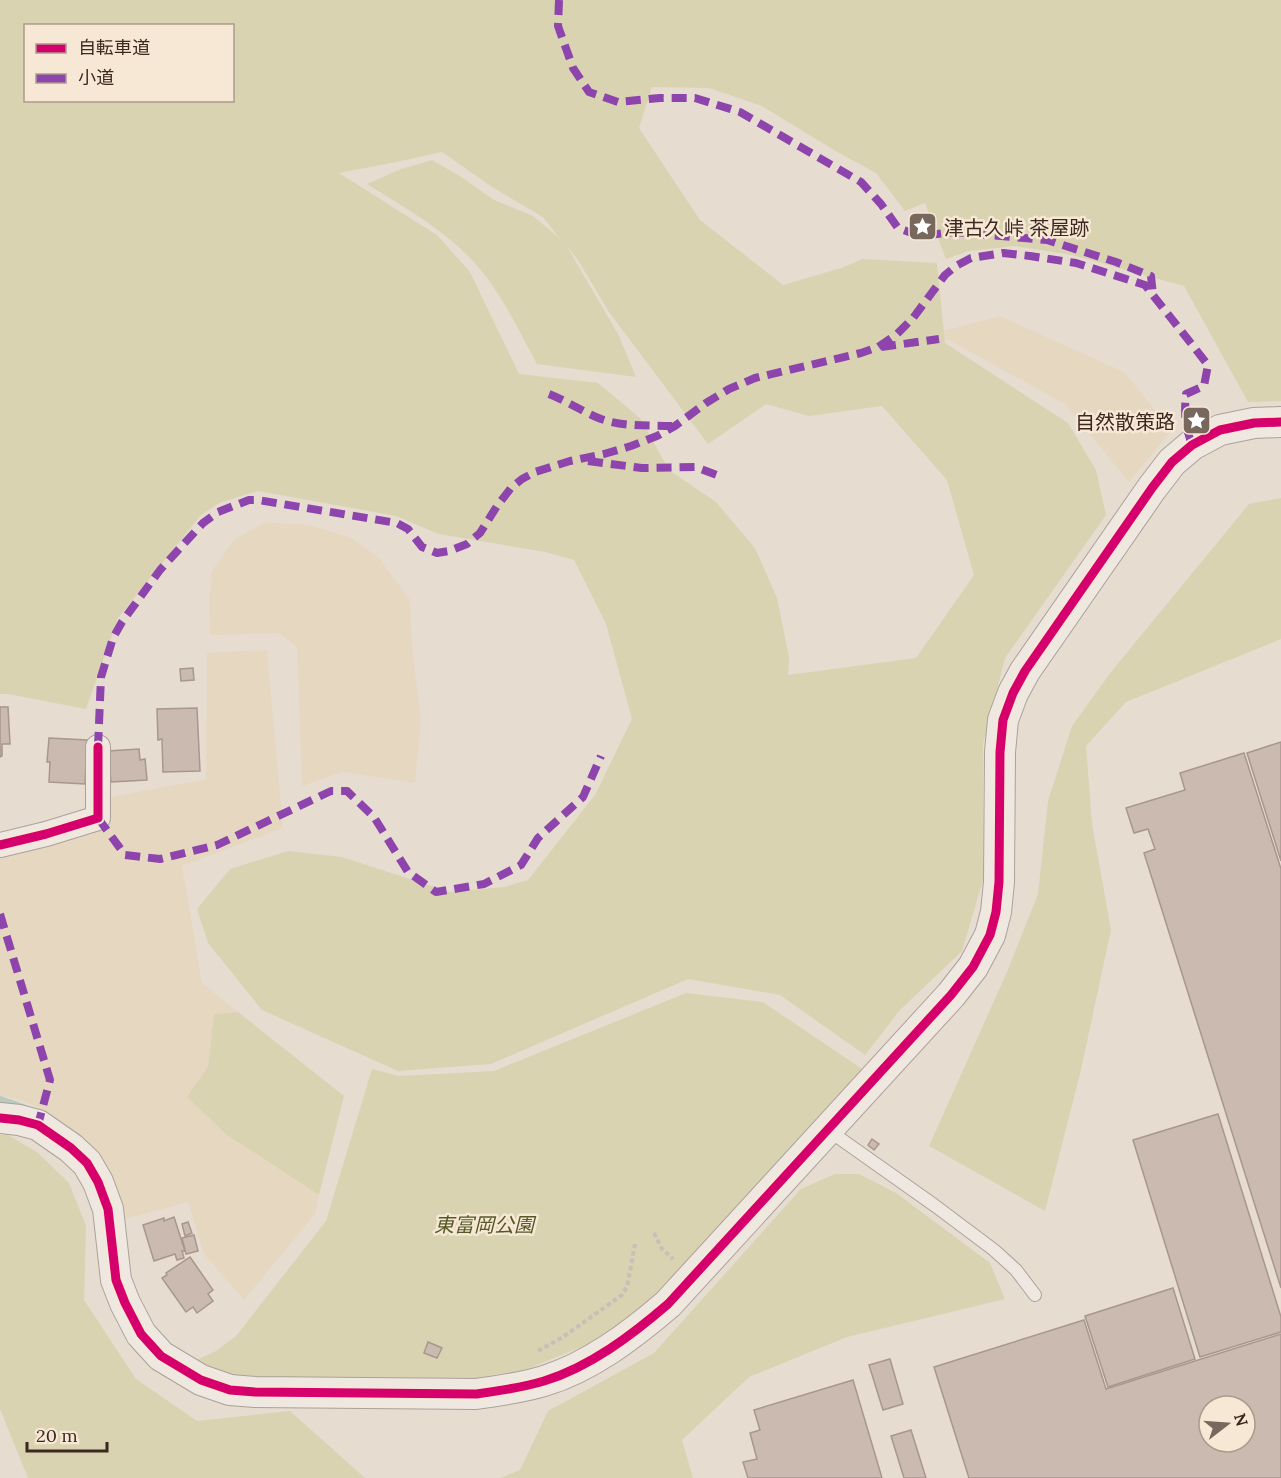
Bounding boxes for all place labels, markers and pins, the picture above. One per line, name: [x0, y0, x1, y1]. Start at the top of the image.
place icon: 津古久峠 茶屋跡: [907, 211, 939, 243]
place label: 津古久峠 茶屋跡: [944, 215, 1089, 240]
place icon: 自然散策路: [1180, 405, 1212, 437]
place label: 自然散策路: [1075, 409, 1175, 434]

